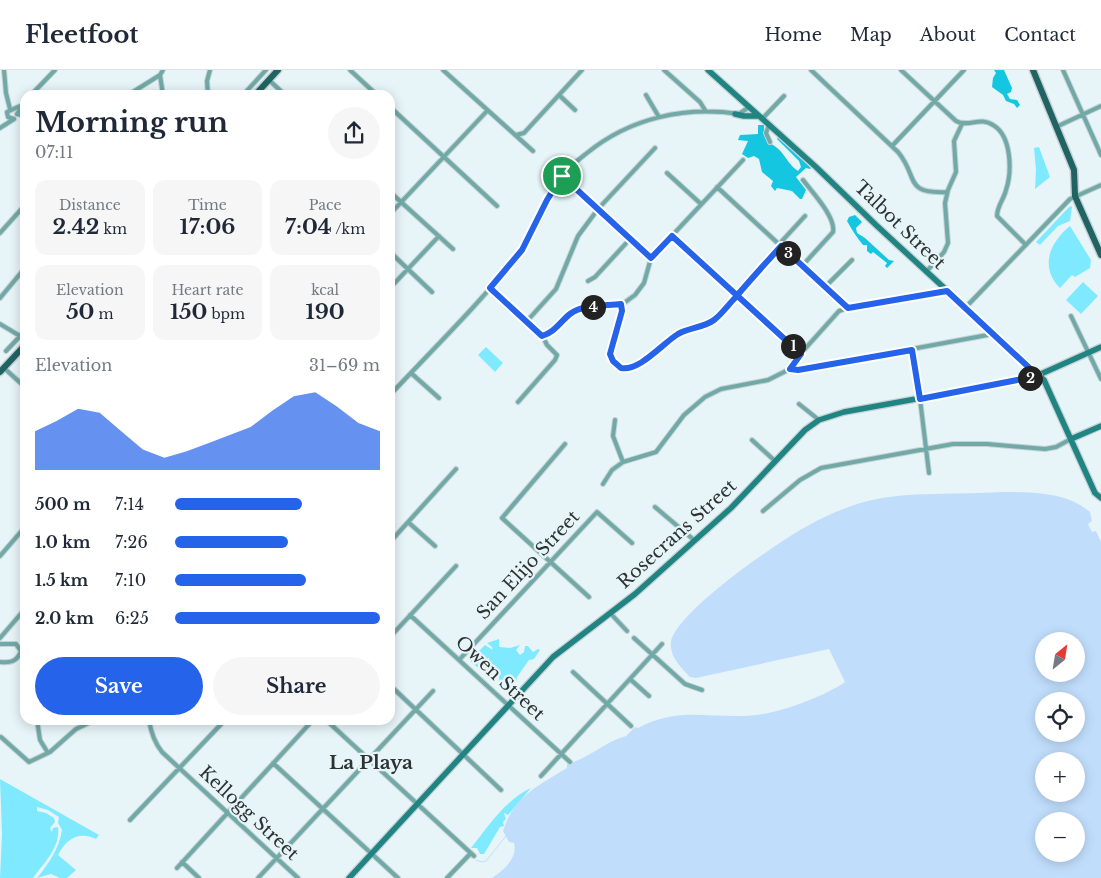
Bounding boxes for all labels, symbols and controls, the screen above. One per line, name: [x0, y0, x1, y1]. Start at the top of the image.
text: Fleetfoot: [25, 20, 138, 49]
text: Home: [764, 24, 822, 46]
text: Map: [850, 24, 892, 46]
text: About: [920, 24, 976, 46]
text: Contact: [1004, 24, 1076, 46]
text: Morning run: [35, 105, 228, 140]
button: share: [328, 107, 380, 159]
text: 07:11: [35, 142, 73, 162]
pin: [541, 155, 583, 197]
icon: arrive: [548, 162, 576, 190]
street label: Talbot Street: [850, 176, 950, 274]
text: Distance: [59, 196, 121, 214]
text: Time: [188, 196, 227, 214]
text: Pace: [309, 196, 342, 214]
text: 2.42: [53, 214, 99, 240]
text: 17:06: [180, 214, 235, 240]
text: 7:04: [285, 214, 332, 240]
text: km: [99, 220, 127, 238]
text: /km: [332, 220, 365, 238]
pin: 3: [776, 240, 800, 266]
text: 3: [784, 244, 793, 262]
text: Elevation: [56, 281, 124, 299]
text: Heart rate: [171, 281, 244, 299]
text: kcal: [311, 281, 339, 299]
pin: 4: [580, 294, 606, 320]
text: 4: [589, 298, 598, 316]
text: 50: [66, 299, 94, 325]
text: 150: [170, 299, 207, 325]
text: 190: [306, 299, 345, 325]
text: m: [94, 305, 114, 323]
text: bpm: [207, 305, 245, 323]
pin: 1: [780, 334, 806, 358]
text: 1: [790, 337, 797, 355]
text: Elevation: [35, 355, 112, 375]
text: 31–69 m: [309, 355, 380, 375]
pin: 2: [1018, 366, 1042, 390]
text: 2: [1026, 369, 1035, 387]
street label: Rosecrans Street: [613, 475, 741, 593]
text: 500 m: [35, 494, 91, 514]
text: 7:14: [115, 494, 144, 514]
street label: San Elijo Street: [472, 506, 584, 624]
text: 1.0 km: [35, 532, 90, 552]
text: 7:26: [115, 532, 148, 552]
text: 1.5 km: [35, 570, 88, 590]
text: 7:10: [115, 570, 146, 590]
text: 2.0 km: [35, 608, 94, 628]
text: 6:25: [115, 608, 149, 628]
street label: Owen Street: [451, 631, 549, 725]
north arrow: [1035, 632, 1085, 682]
map controls: [1035, 632, 1085, 862]
button: Save: [35, 657, 203, 715]
button: Share: [213, 657, 380, 715]
button: locate: [1035, 692, 1085, 742]
district label: La Playa: [329, 751, 413, 774]
button: +: [1035, 752, 1085, 802]
street label: Kellogg Street: [195, 761, 303, 865]
button: −: [1035, 812, 1085, 862]

